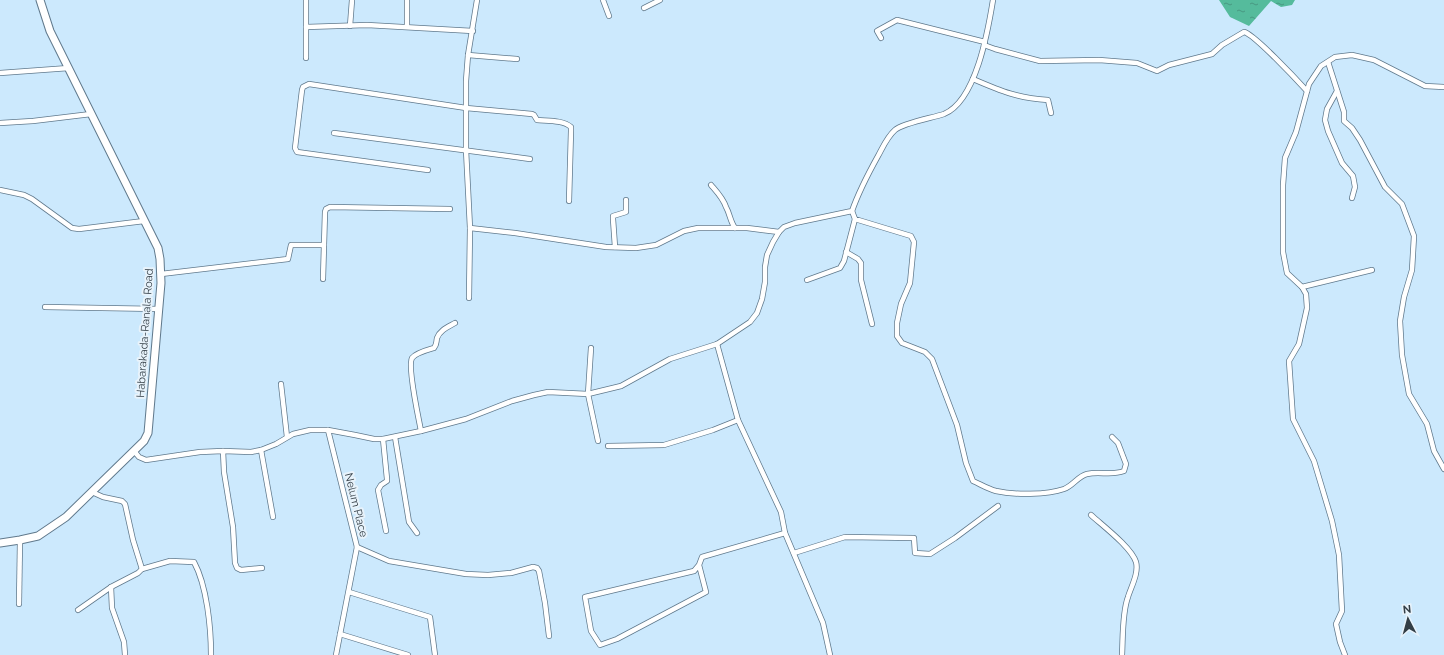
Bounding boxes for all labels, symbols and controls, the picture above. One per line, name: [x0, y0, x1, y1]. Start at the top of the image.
street label: Habarakada-Ranala Road: [134, 268, 156, 398]
street label: Nelum Place: [342, 472, 370, 539]
north arrow: [1388, 599, 1428, 639]
text: N: [1402, 603, 1412, 616]

